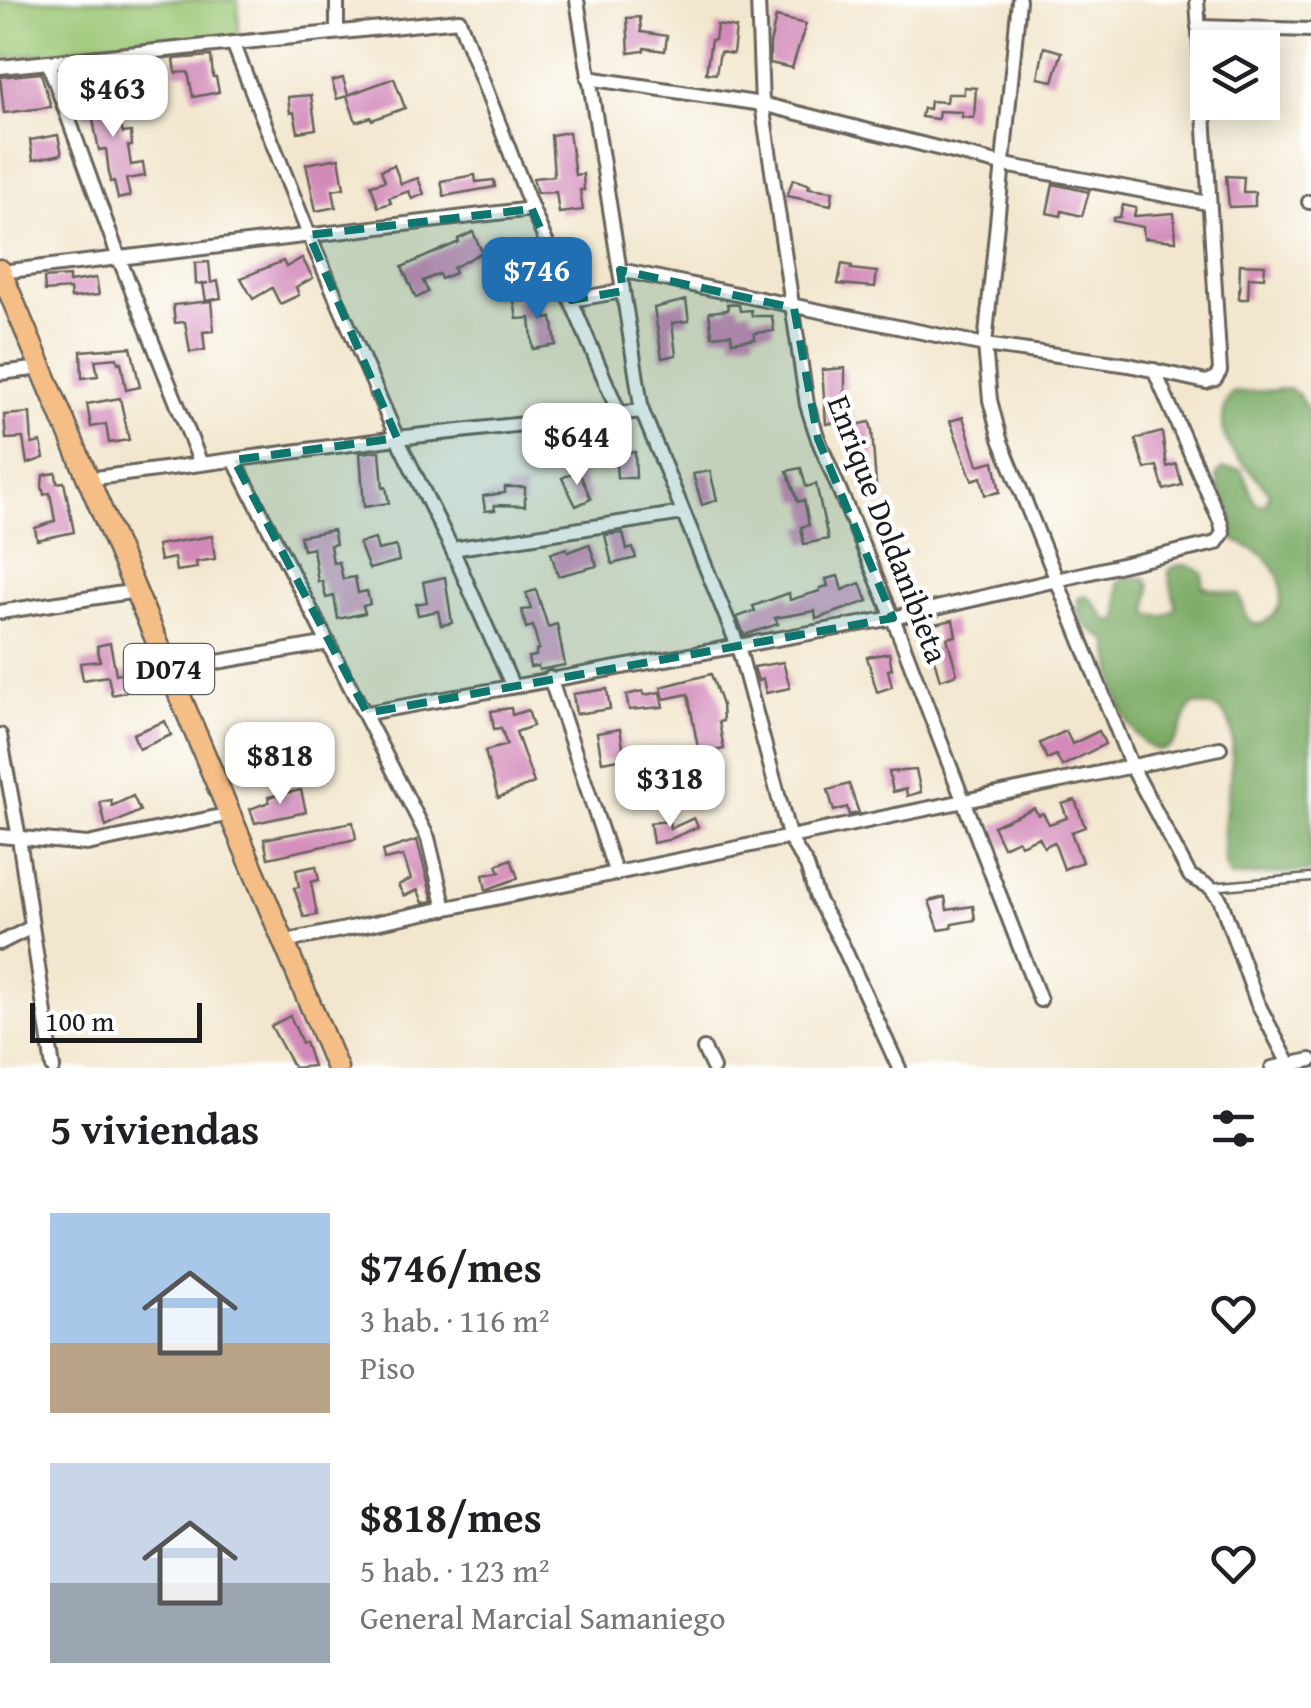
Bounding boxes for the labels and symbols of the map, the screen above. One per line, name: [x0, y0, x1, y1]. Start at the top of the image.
pin: $463: [54, 55, 172, 140]
pin: $746: [478, 237, 596, 322]
street label: Enrique Doldanibieta: [816, 388, 961, 670]
pin: $644: [518, 403, 636, 488]
road number: D074: [124, 644, 214, 694]
pin: $818: [221, 722, 339, 807]
pin: $318: [611, 745, 729, 830]
scale bar: [30, 998, 202, 1042]

